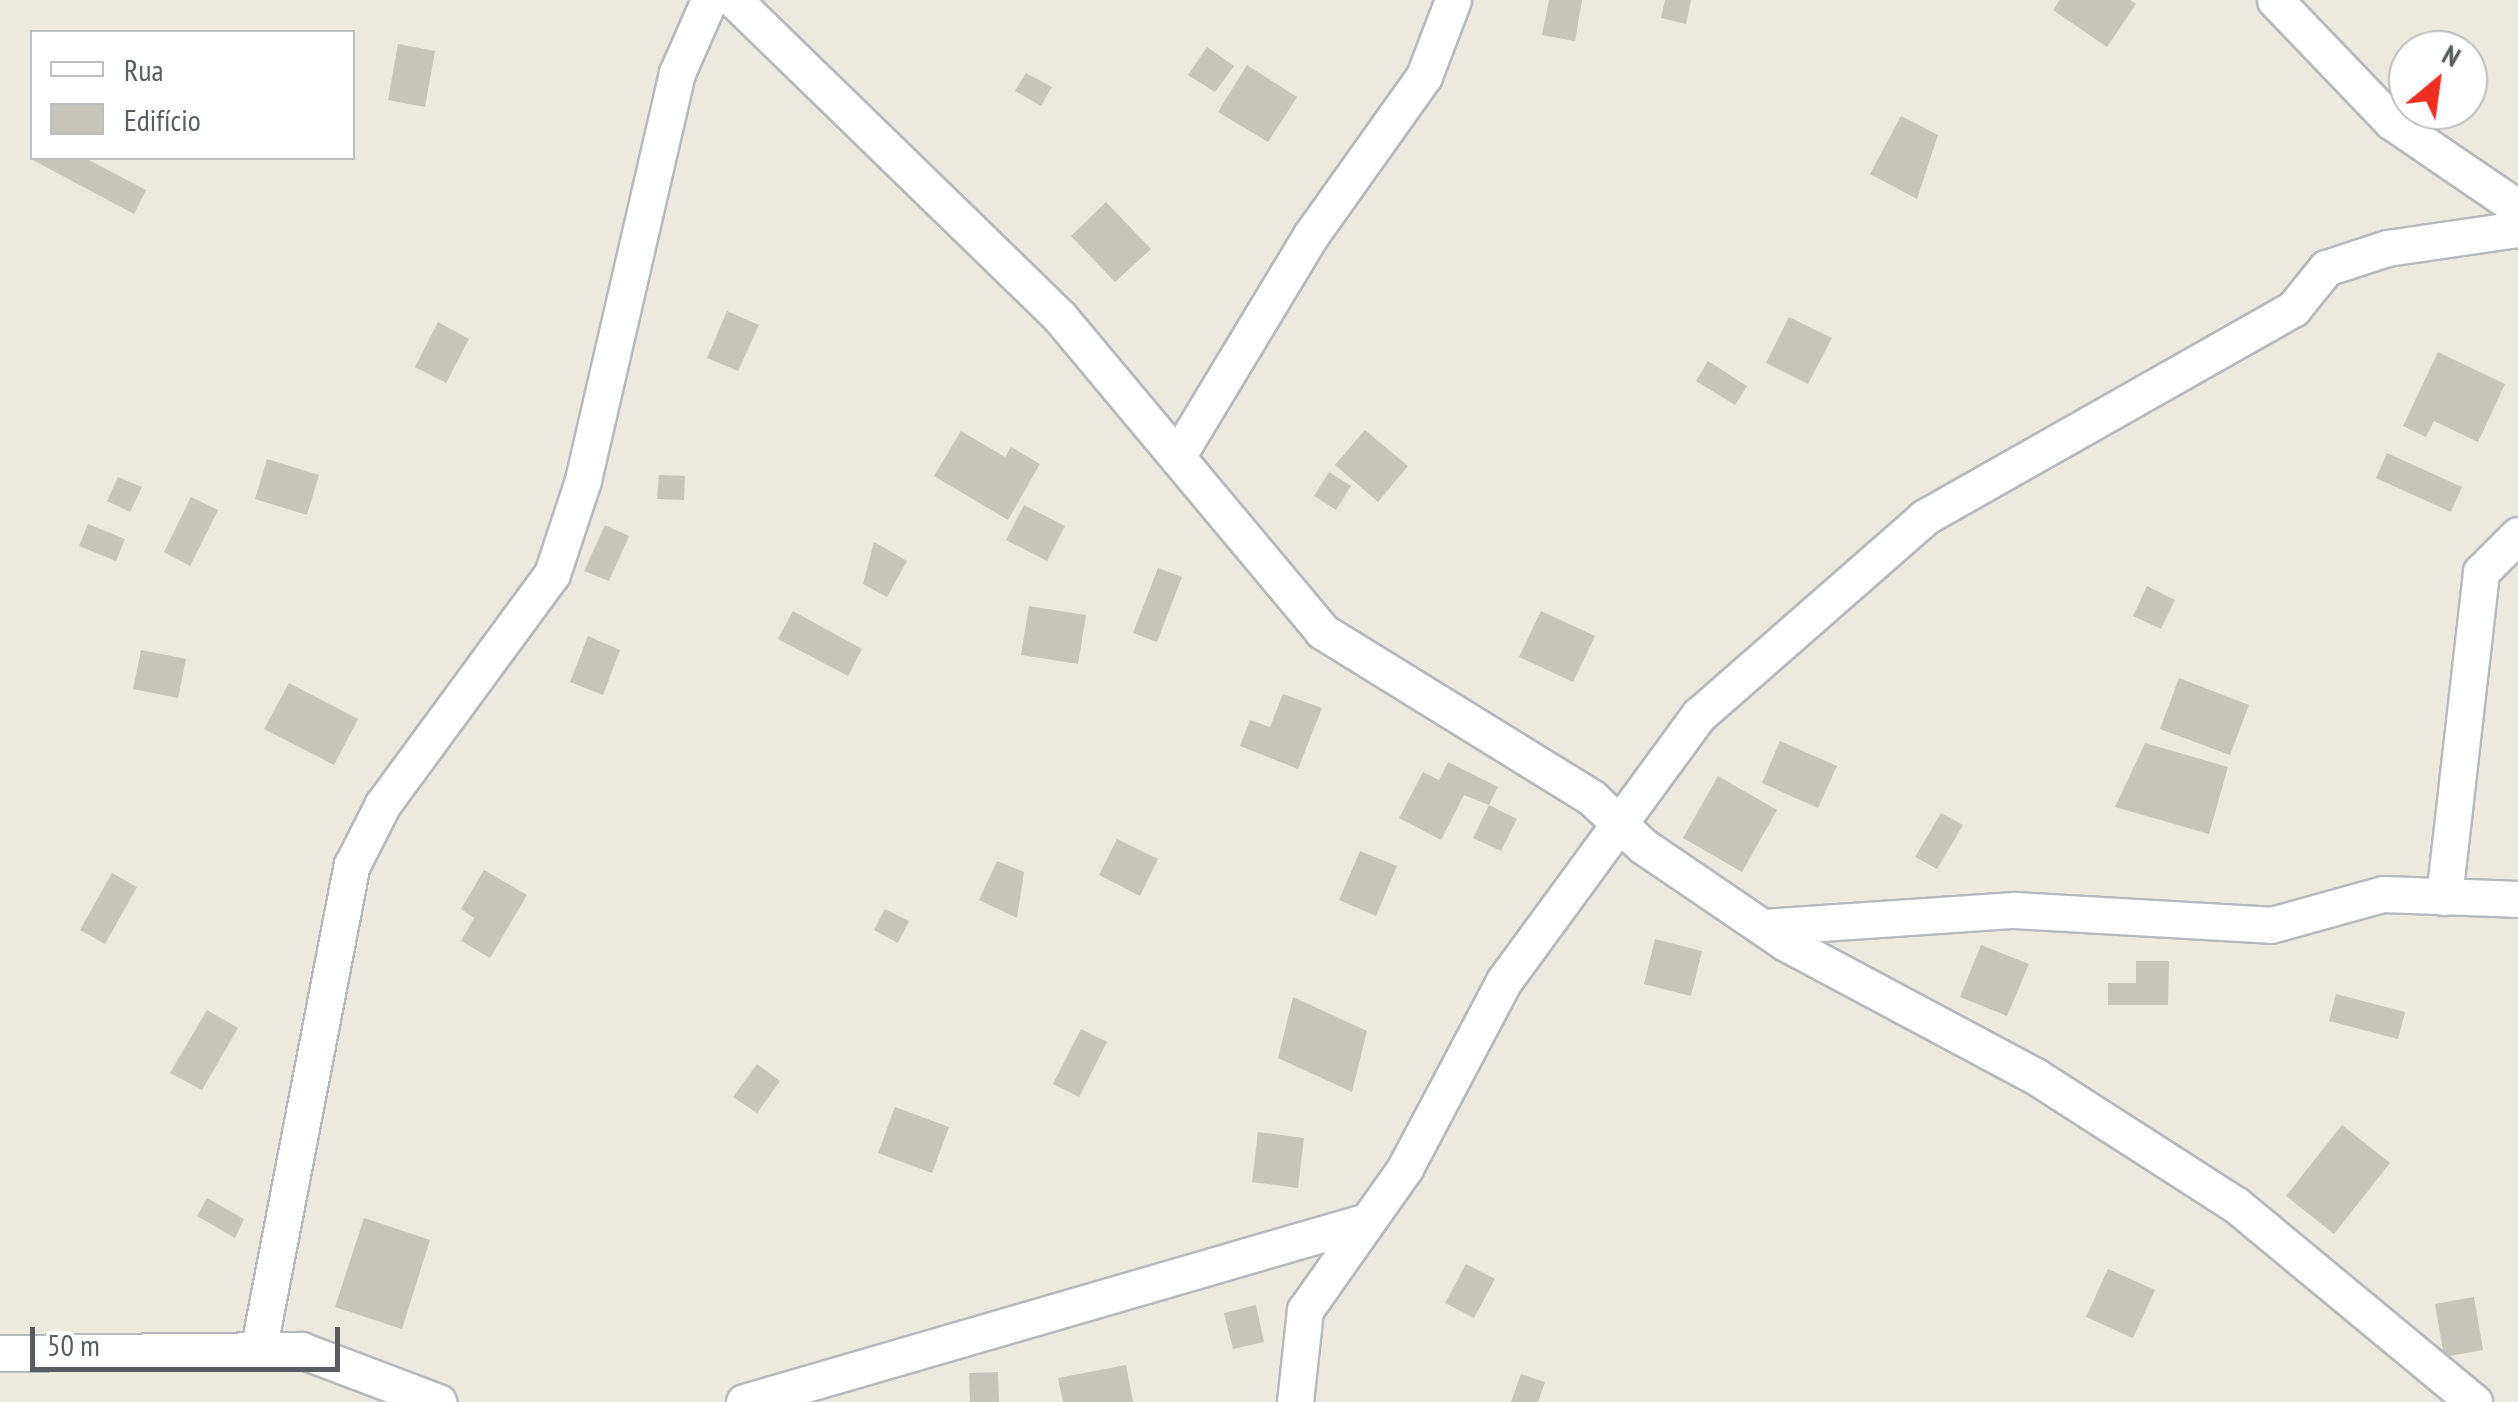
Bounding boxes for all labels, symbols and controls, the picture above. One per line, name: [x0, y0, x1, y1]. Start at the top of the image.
legend: [30, 30, 355, 160]
north arrow: [2388, 30, 2488, 130]
text: N: [2436, 35, 2467, 75]
text: Rua: [124, 50, 163, 89]
text: Edifício: [124, 100, 201, 139]
scale bar: [35, 1307, 345, 1369]
text: 50 m: [47, 1325, 100, 1364]

